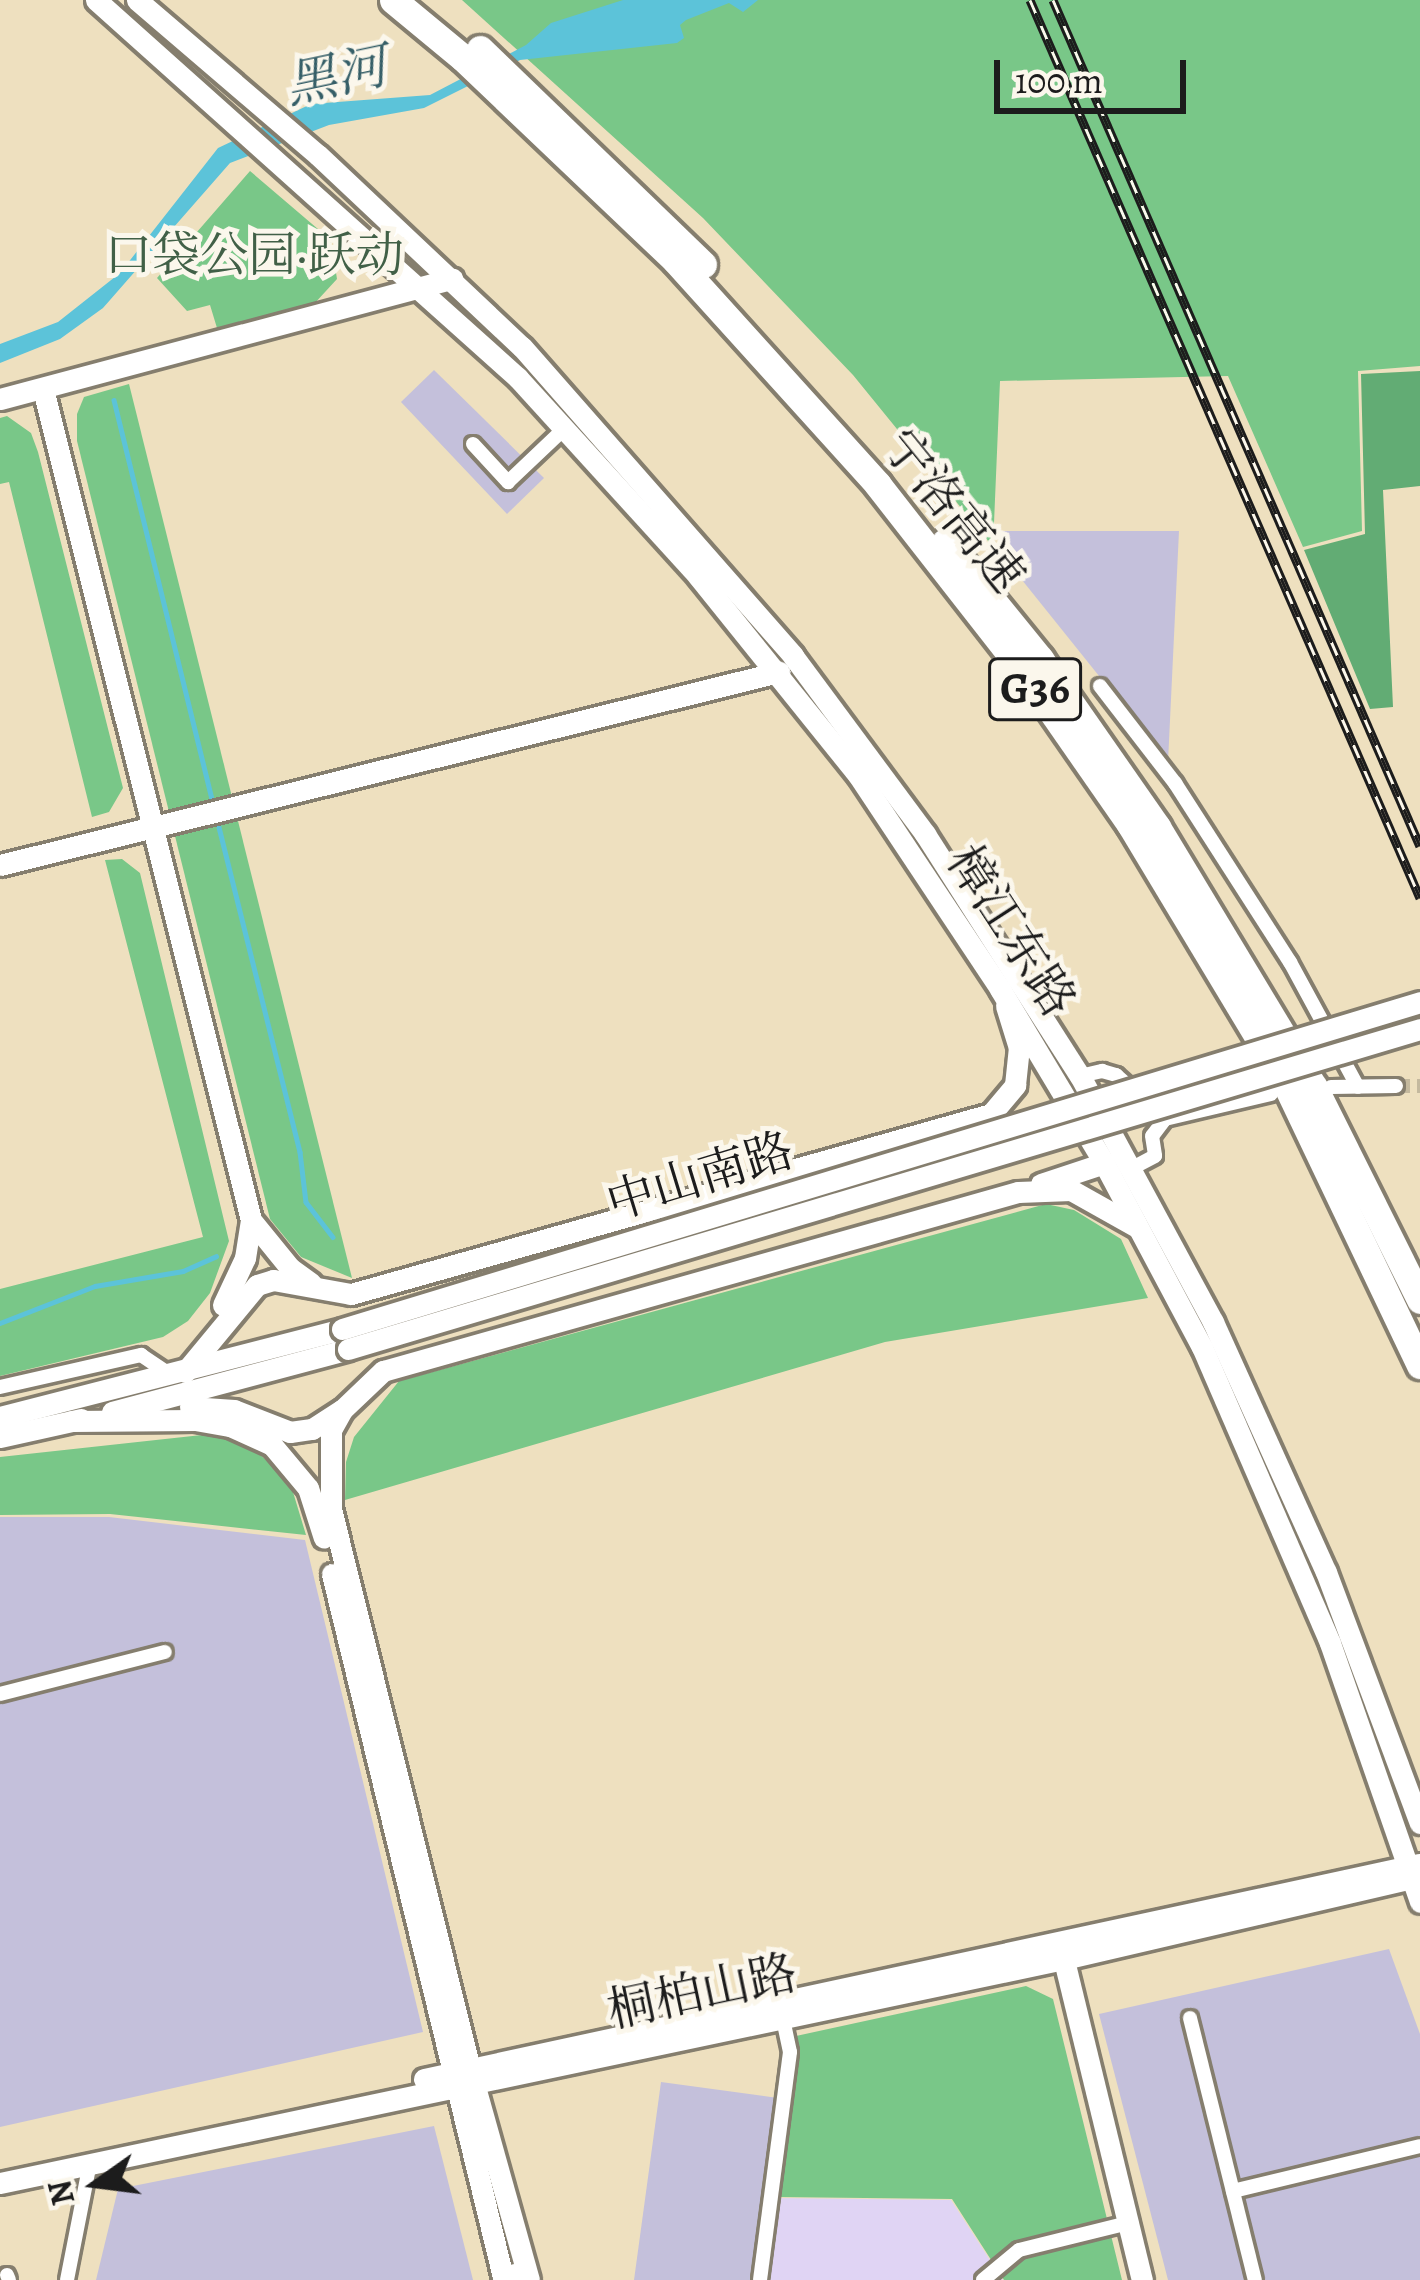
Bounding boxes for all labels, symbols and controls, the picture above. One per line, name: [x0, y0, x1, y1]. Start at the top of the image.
water label: 黑河: [280, 35, 392, 117]
scale bar: [1000, 36, 1192, 110]
text: 100 m: [1015, 56, 1103, 105]
park label: 口袋公园·跃动: [104, 227, 404, 285]
street label: 宁洛高速: [870, 418, 1036, 604]
road number: G36: [987, 650, 1083, 728]
street label: 樟江东路: [935, 835, 1087, 1027]
street label: 中山南路: [600, 1121, 800, 1233]
street label: 桐柏山路: [602, 1944, 802, 2040]
north arrow: [36, 2124, 156, 2244]
text: N: [36, 2176, 85, 2210]

